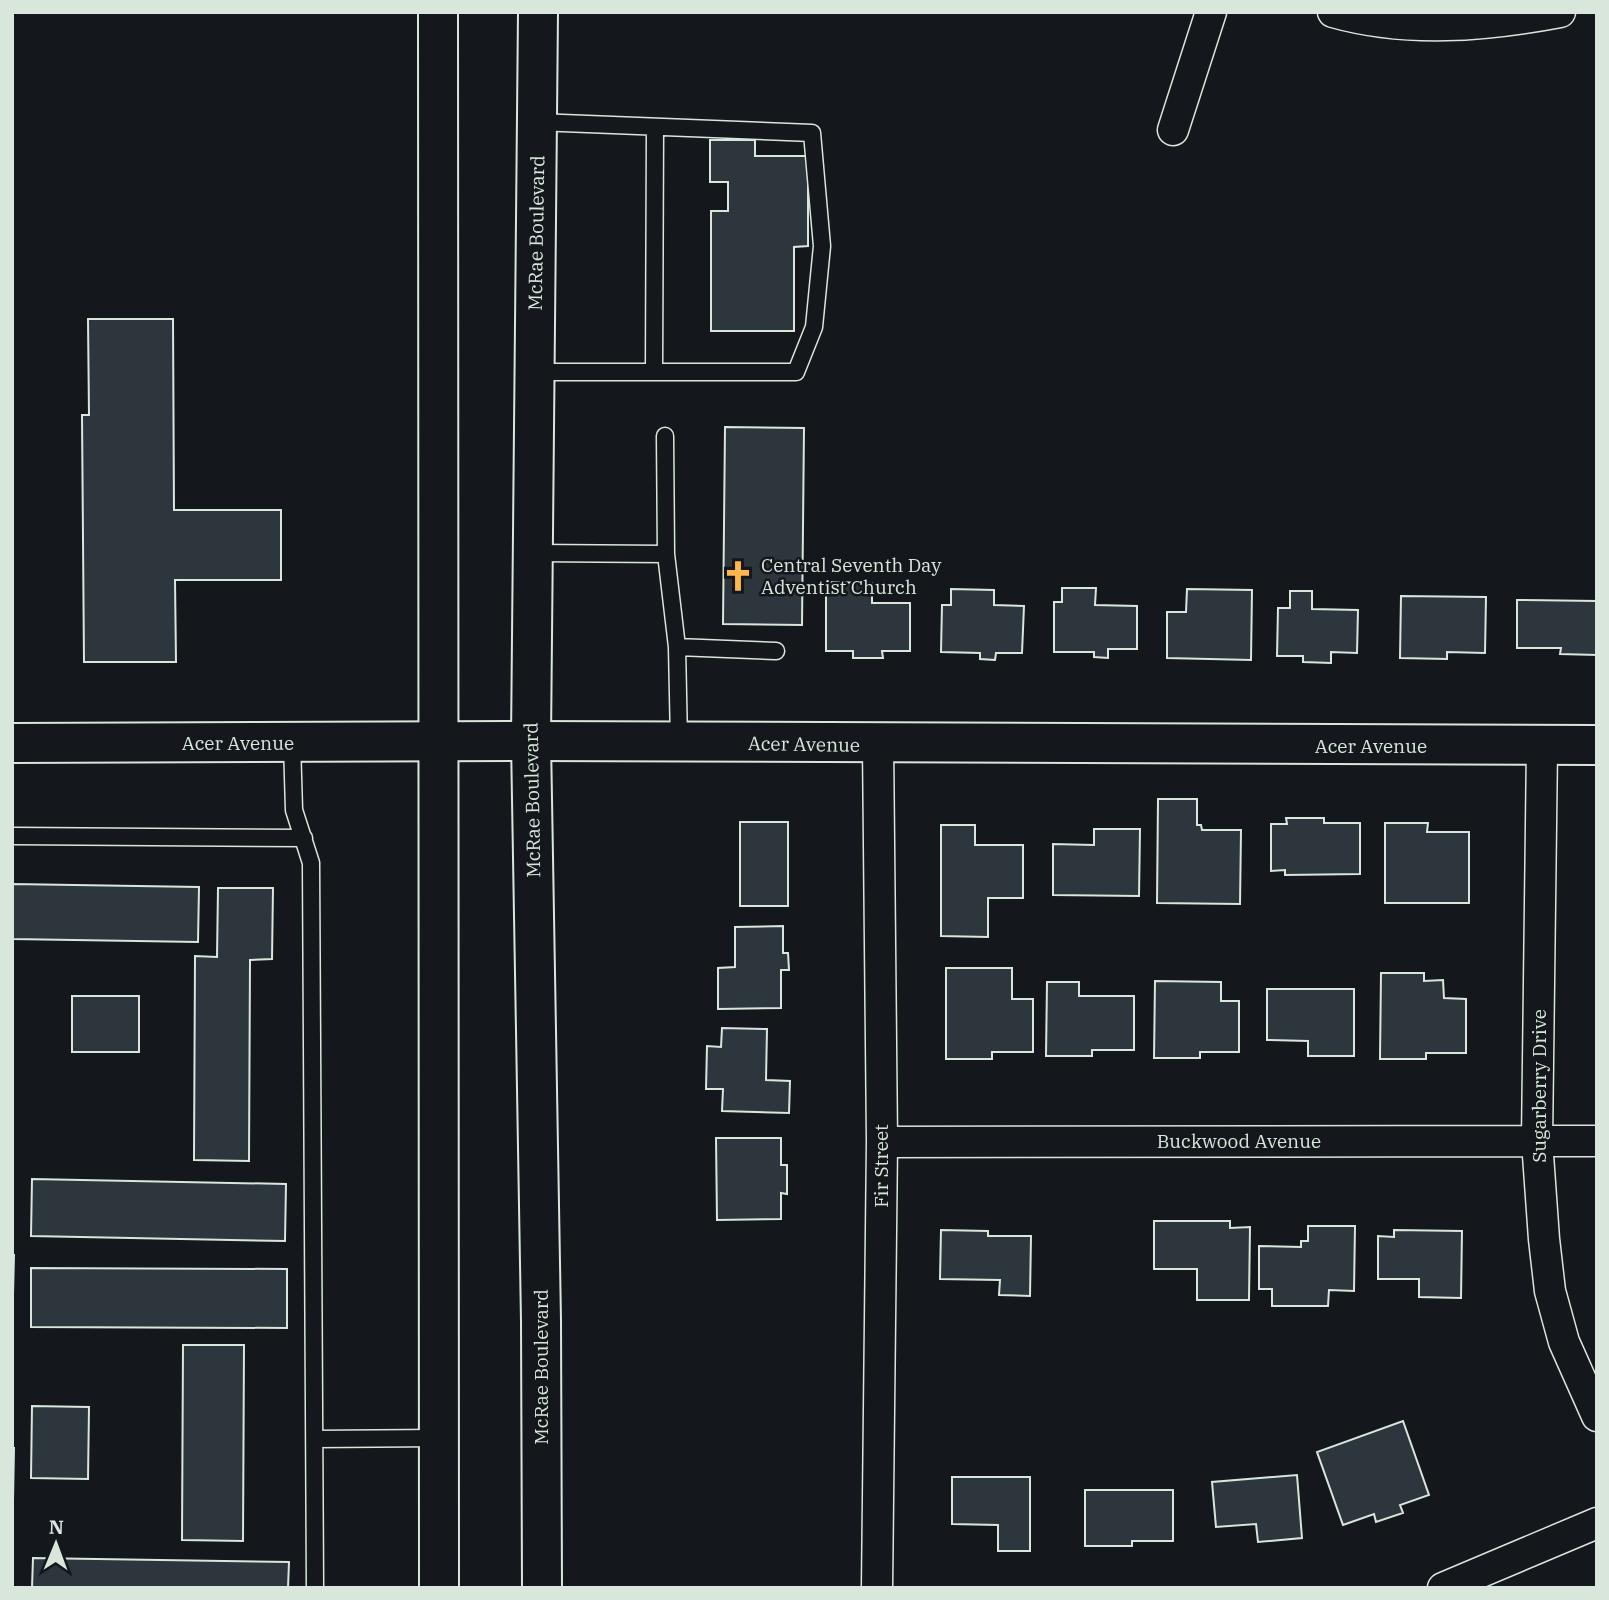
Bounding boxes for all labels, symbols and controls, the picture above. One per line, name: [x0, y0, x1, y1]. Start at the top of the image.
street label: McRae Boulevard: [523, 155, 549, 311]
place label: Central Seventh Day Adventist Church: [761, 553, 942, 599]
church icon: Central Seventh Day Adventist Church: [721, 559, 755, 593]
street label: McRae Boulevard: [519, 722, 545, 878]
street label: Acer Avenue: [182, 731, 294, 755]
street label: Acer Avenue: [748, 731, 860, 757]
street label: Acer Avenue: [1315, 734, 1427, 758]
street label: Sugarberry Drive: [1527, 1009, 1551, 1163]
street label: Fir Street: [869, 1124, 893, 1208]
street label: Buckwood Avenue: [1157, 1129, 1321, 1153]
street label: McRae Boulevard: [529, 1289, 553, 1445]
north arrow: [21, 1509, 91, 1579]
text: N: [49, 1515, 64, 1539]

